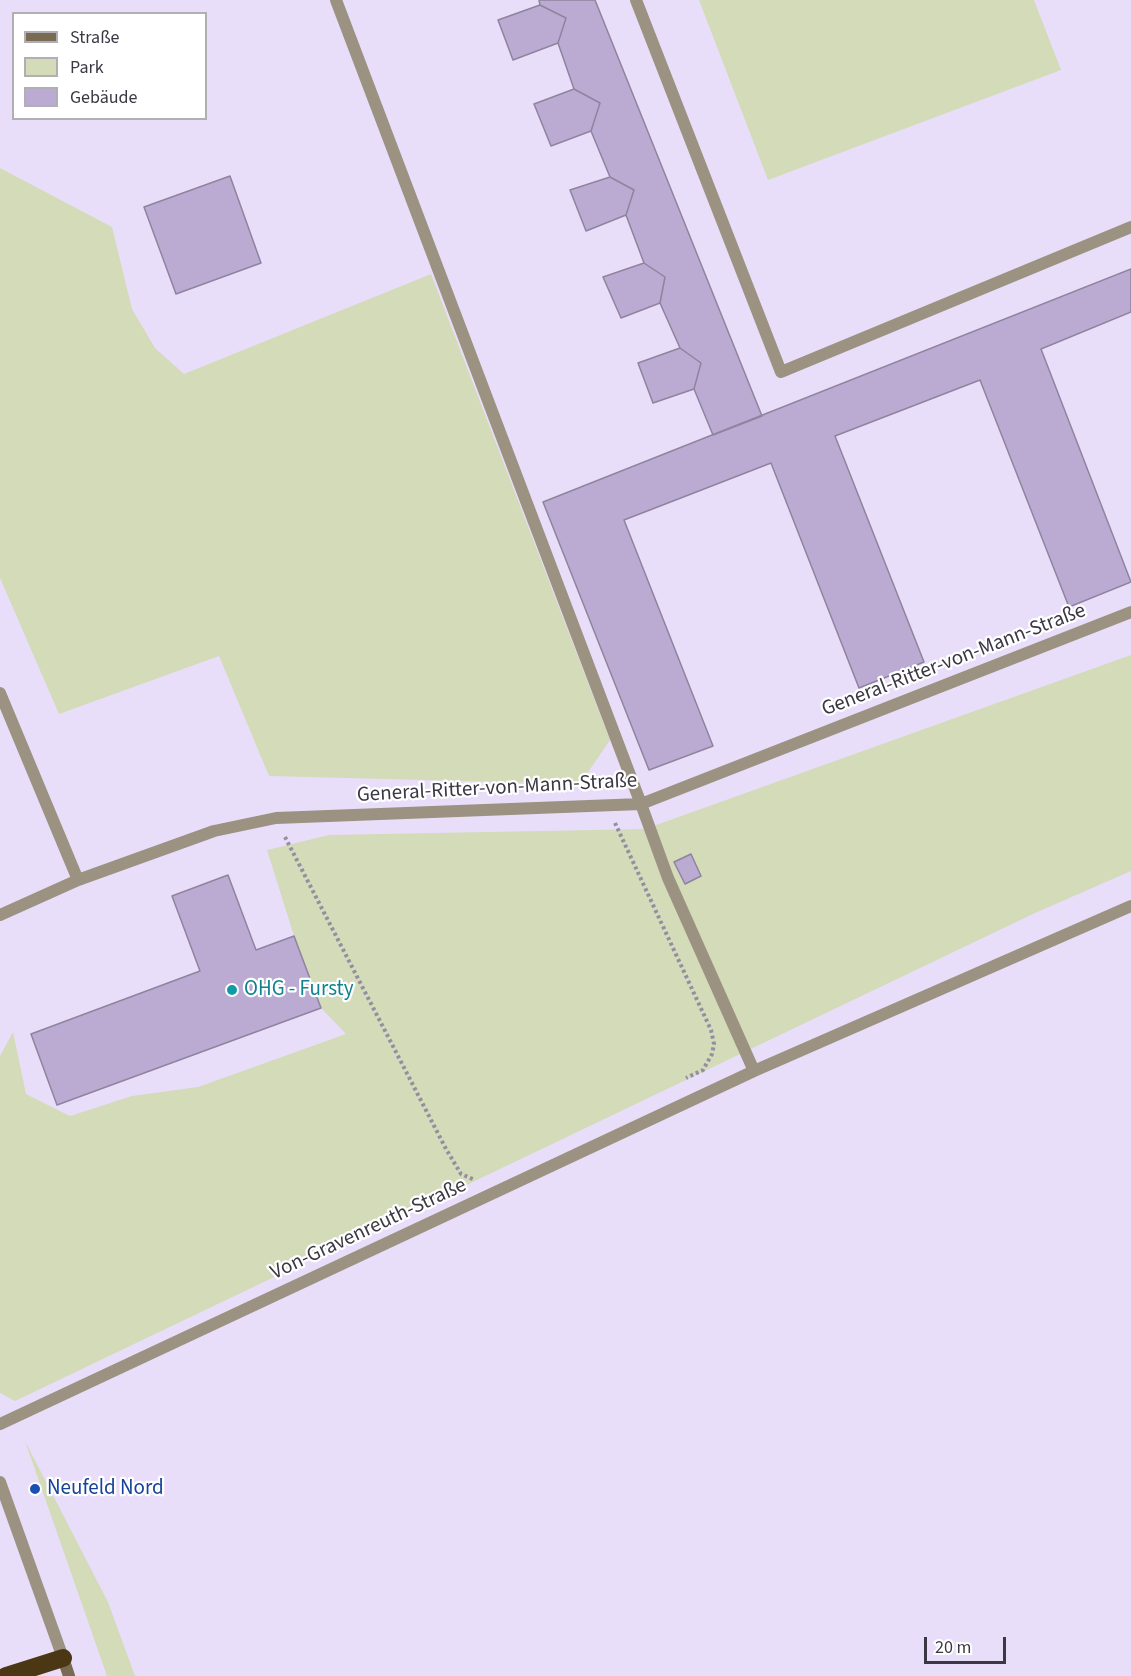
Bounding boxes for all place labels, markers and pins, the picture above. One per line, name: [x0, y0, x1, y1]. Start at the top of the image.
place label: OHG - Fursty: [244, 977, 353, 1003]
marker: OHG - Fursty: [225, 983, 239, 997]
place label: Neufeld Nord: [47, 1476, 164, 1502]
marker: Neufeld Nord: [28, 1482, 42, 1496]

